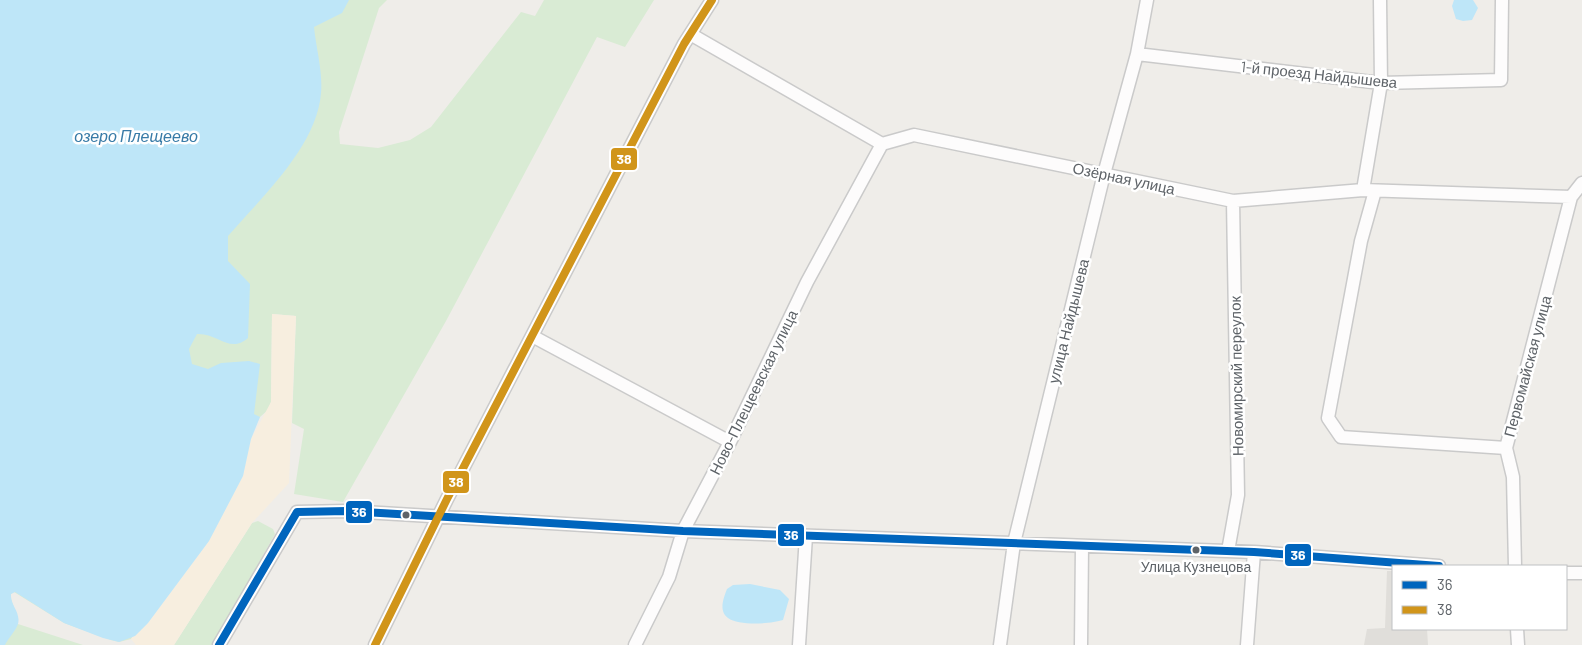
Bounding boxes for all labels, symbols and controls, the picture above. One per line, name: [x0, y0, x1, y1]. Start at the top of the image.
street label: 1-й проезд Найдышева: [1240, 57, 1399, 91]
water label: озеро Плещеево: [74, 126, 198, 145]
line badge: 38: [610, 147, 638, 171]
text: 38: [616, 150, 632, 167]
street label: Озёрная улица: [1071, 158, 1177, 198]
street label: улица Найдышева: [1044, 256, 1092, 385]
street label: Первомайская улица: [1499, 293, 1555, 439]
street label: Новомирский переулок: [1226, 295, 1246, 456]
street label: Ново-Плещеевская улица: [705, 306, 801, 477]
line badge: 38: [442, 470, 470, 494]
text: 38: [448, 473, 464, 490]
line badge: 36: [345, 500, 373, 524]
text: 36: [351, 503, 367, 520]
unlabelled marker: [401, 510, 411, 520]
line badge: 36: [777, 523, 805, 547]
text: 36: [783, 526, 799, 543]
line badge: 36: [1284, 543, 1312, 567]
marker: Улица Кузнецова: [1191, 545, 1201, 555]
text: 36: [1290, 546, 1306, 563]
place label: Улица Кузнецова: [1141, 558, 1251, 575]
legend: [1392, 565, 1567, 630]
text: 36: [1437, 575, 1452, 593]
text: 38: [1437, 600, 1453, 618]

